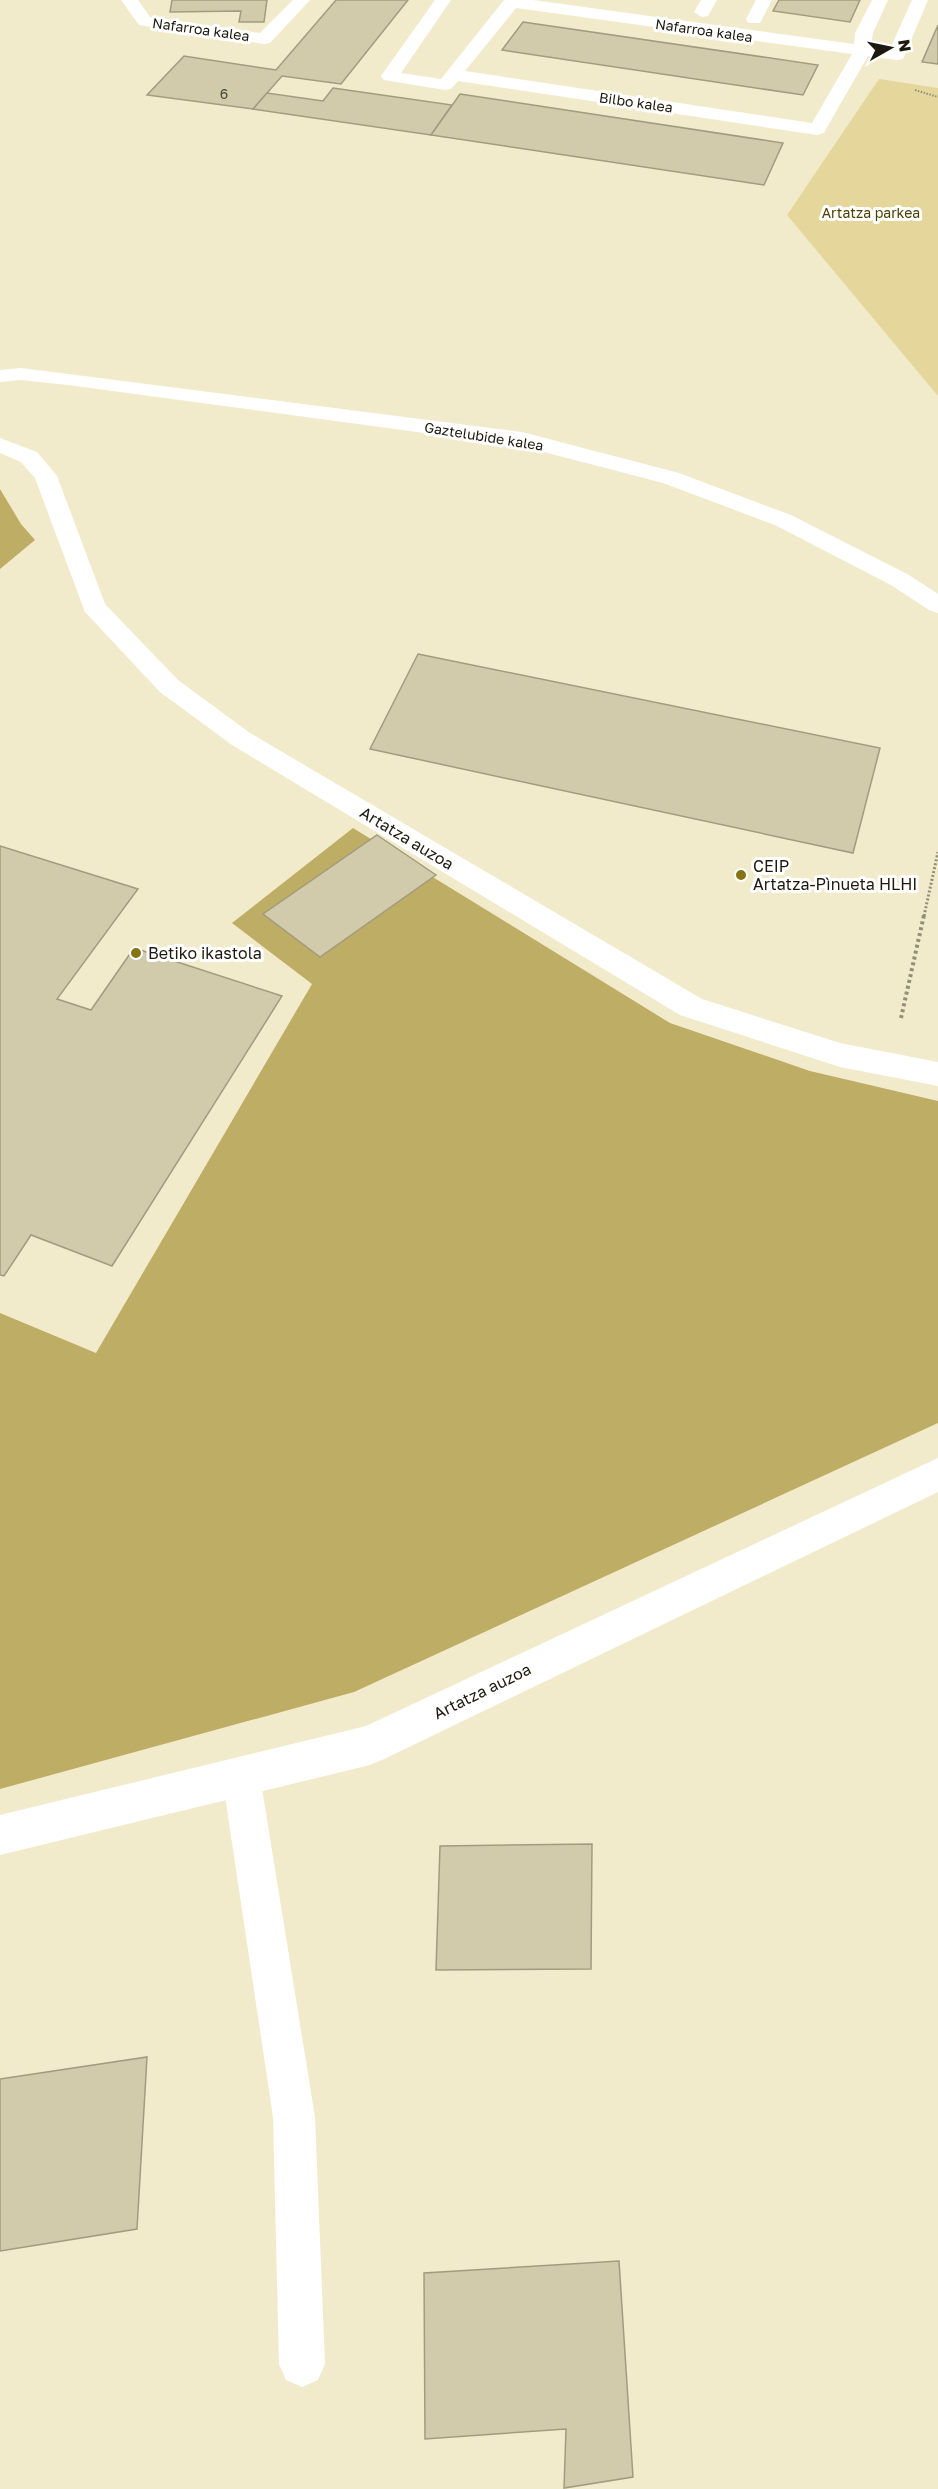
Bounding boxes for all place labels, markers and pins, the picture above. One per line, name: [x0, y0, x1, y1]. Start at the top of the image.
place label: CEIP Artatza-Pìnueta HLHI: [753, 856, 917, 894]
marker: CEIP Artatza-Pìnueta HLHI: [734, 868, 748, 882]
place label: Betiko ikastola: [148, 943, 262, 963]
marker: Betiko ikastola: [129, 946, 143, 960]

